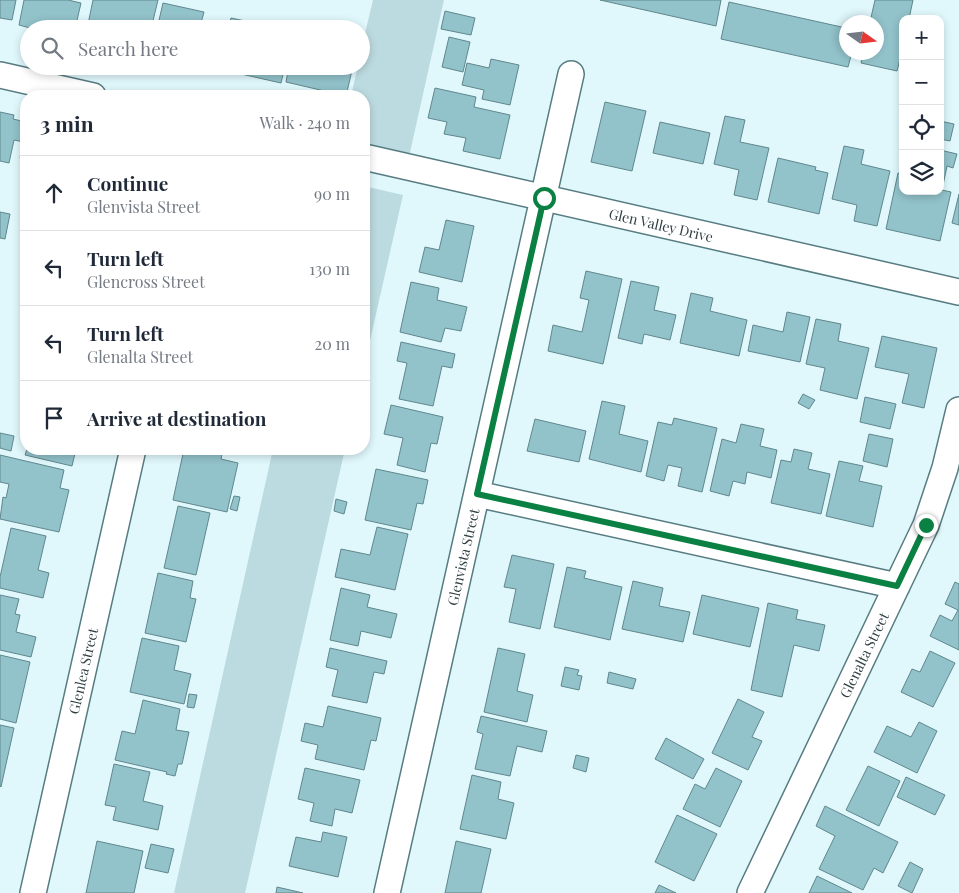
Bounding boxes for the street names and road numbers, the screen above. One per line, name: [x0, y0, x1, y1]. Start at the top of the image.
street label: Glen Valley Drive: [607, 204, 715, 246]
street label: Glenvista Street: [443, 506, 484, 607]
street label: Glenalta Street: [835, 608, 893, 701]
street label: Glenlea Street: [64, 625, 102, 716]

